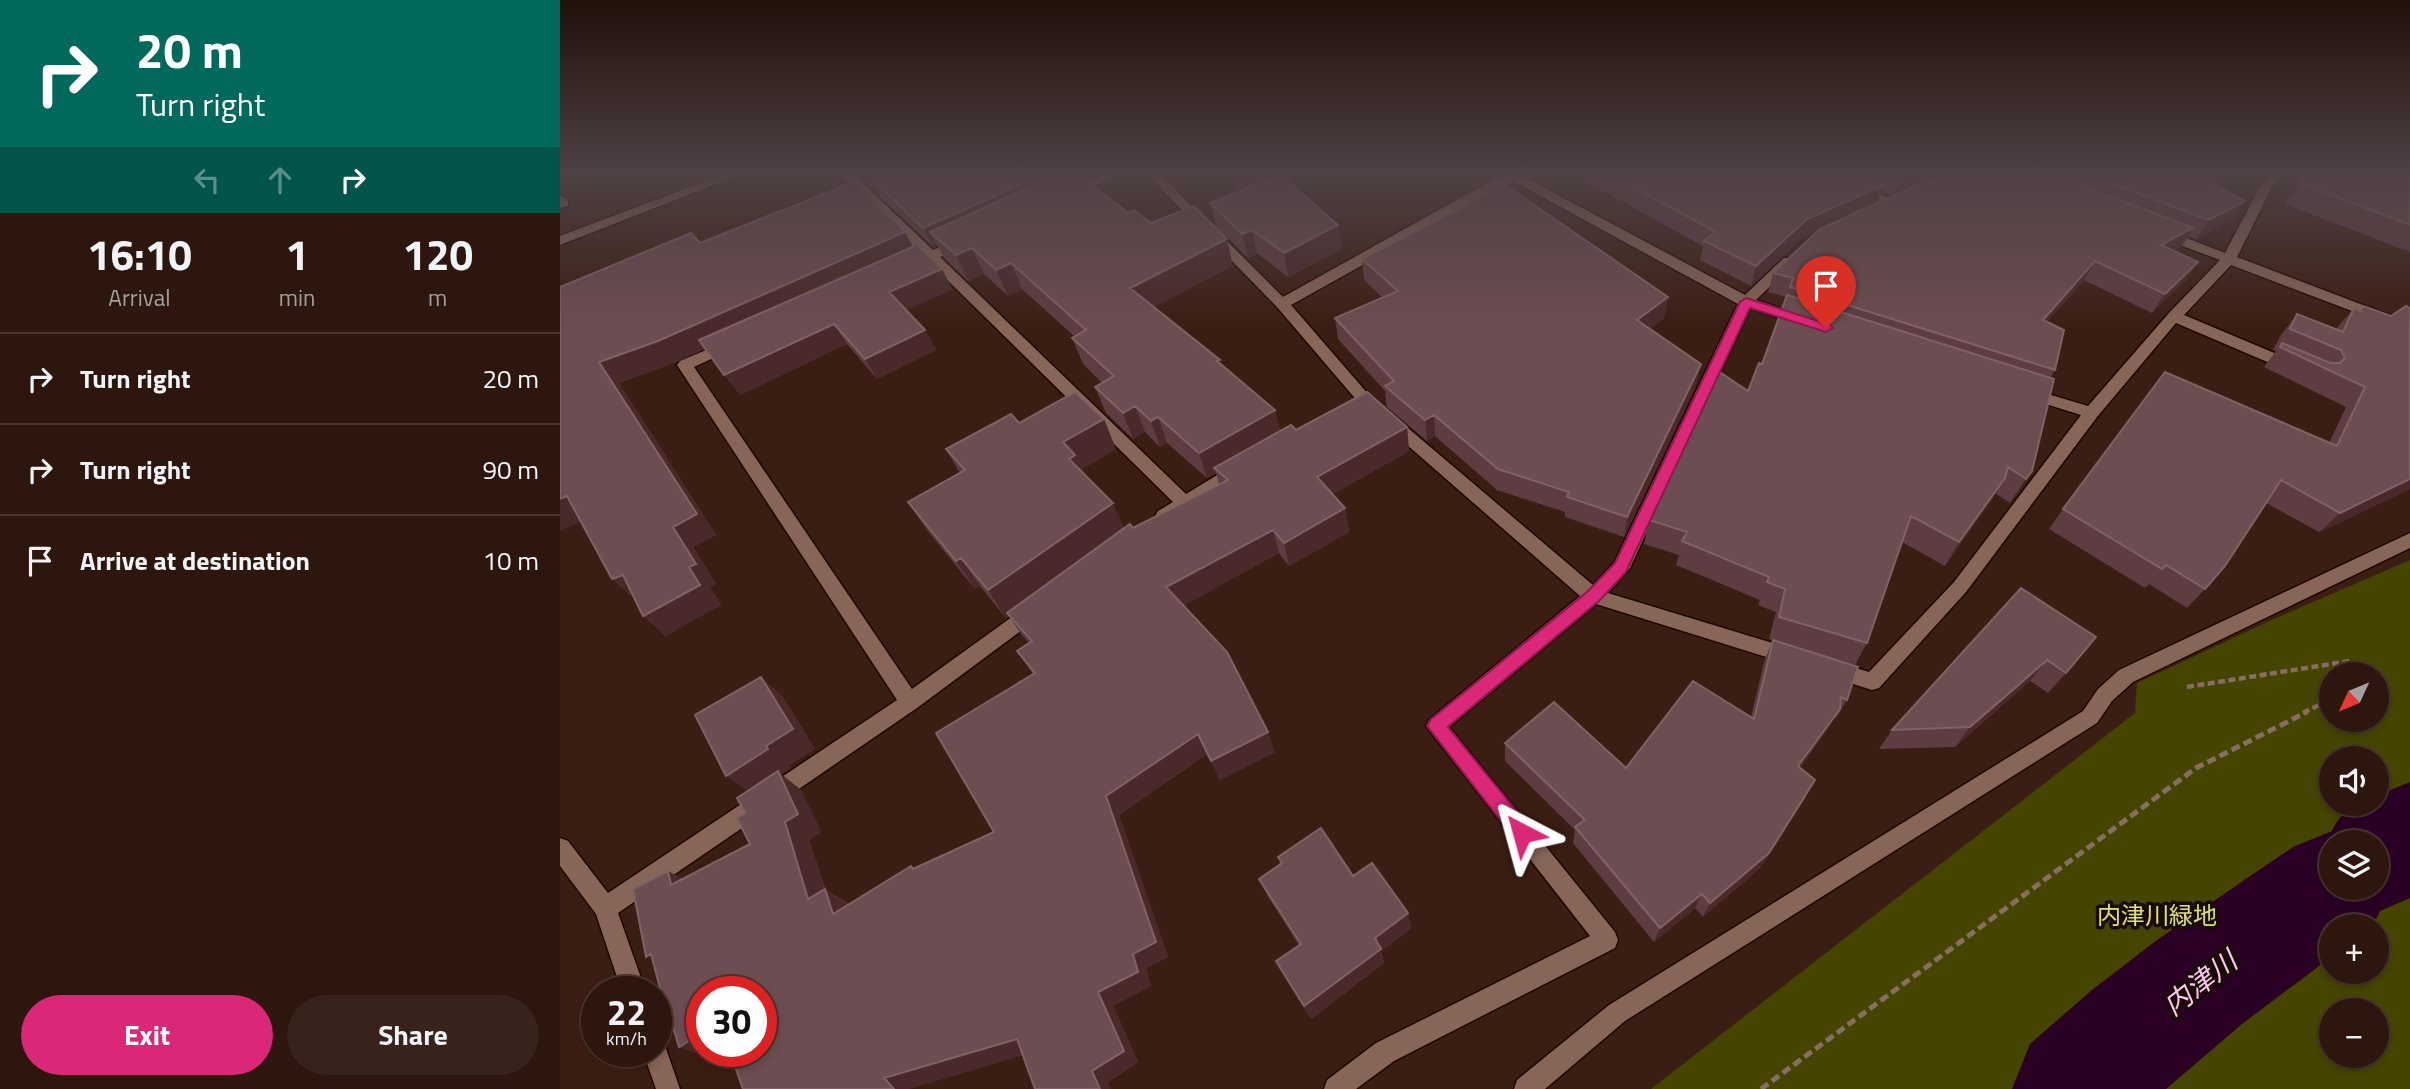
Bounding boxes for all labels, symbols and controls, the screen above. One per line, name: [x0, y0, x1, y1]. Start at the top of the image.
text: 20 m: [136, 12, 243, 87]
icon: right: [21, 28, 112, 119]
text: Turn right: [136, 80, 265, 128]
icon: left: [188, 161, 226, 199]
icon: ahead: [261, 161, 299, 199]
icon: right: [334, 161, 372, 199]
text: 16:10: [87, 222, 192, 286]
text: 1: [285, 222, 309, 286]
text: 120: [402, 222, 473, 286]
pin: [1796, 256, 1856, 328]
icon: arrive: [1807, 267, 1845, 305]
text: Arrival: [108, 280, 171, 315]
text: min: [279, 280, 315, 315]
text: m: [428, 280, 447, 315]
text: Turn right: [80, 359, 191, 398]
text: 20 m: [482, 359, 539, 398]
icon: right: [21, 360, 59, 398]
text: Turn right: [80, 450, 191, 489]
text: 90 m: [482, 450, 539, 489]
icon: right: [21, 451, 59, 489]
text: Arrive at destination: [80, 541, 310, 580]
text: 10 m: [482, 541, 539, 580]
icon: arrive: [21, 542, 59, 580]
north arrow: [2319, 662, 2389, 732]
map controls: [2319, 662, 2389, 1068]
button: sound: [2319, 746, 2389, 816]
position arrow: [1485, 796, 1559, 870]
button: layers: [2319, 830, 2389, 900]
park label: 内津川緑地: [2097, 897, 2217, 933]
button: +: [2319, 914, 2389, 984]
water label: 内津川: [2153, 938, 2248, 1025]
speed limit sign: 30: [686, 976, 777, 1067]
text: 22: [607, 985, 646, 1039]
button: Exit: [21, 995, 273, 1075]
button: Share: [287, 995, 539, 1075]
button: −: [2319, 998, 2389, 1068]
text: km/h: [606, 1025, 647, 1052]

